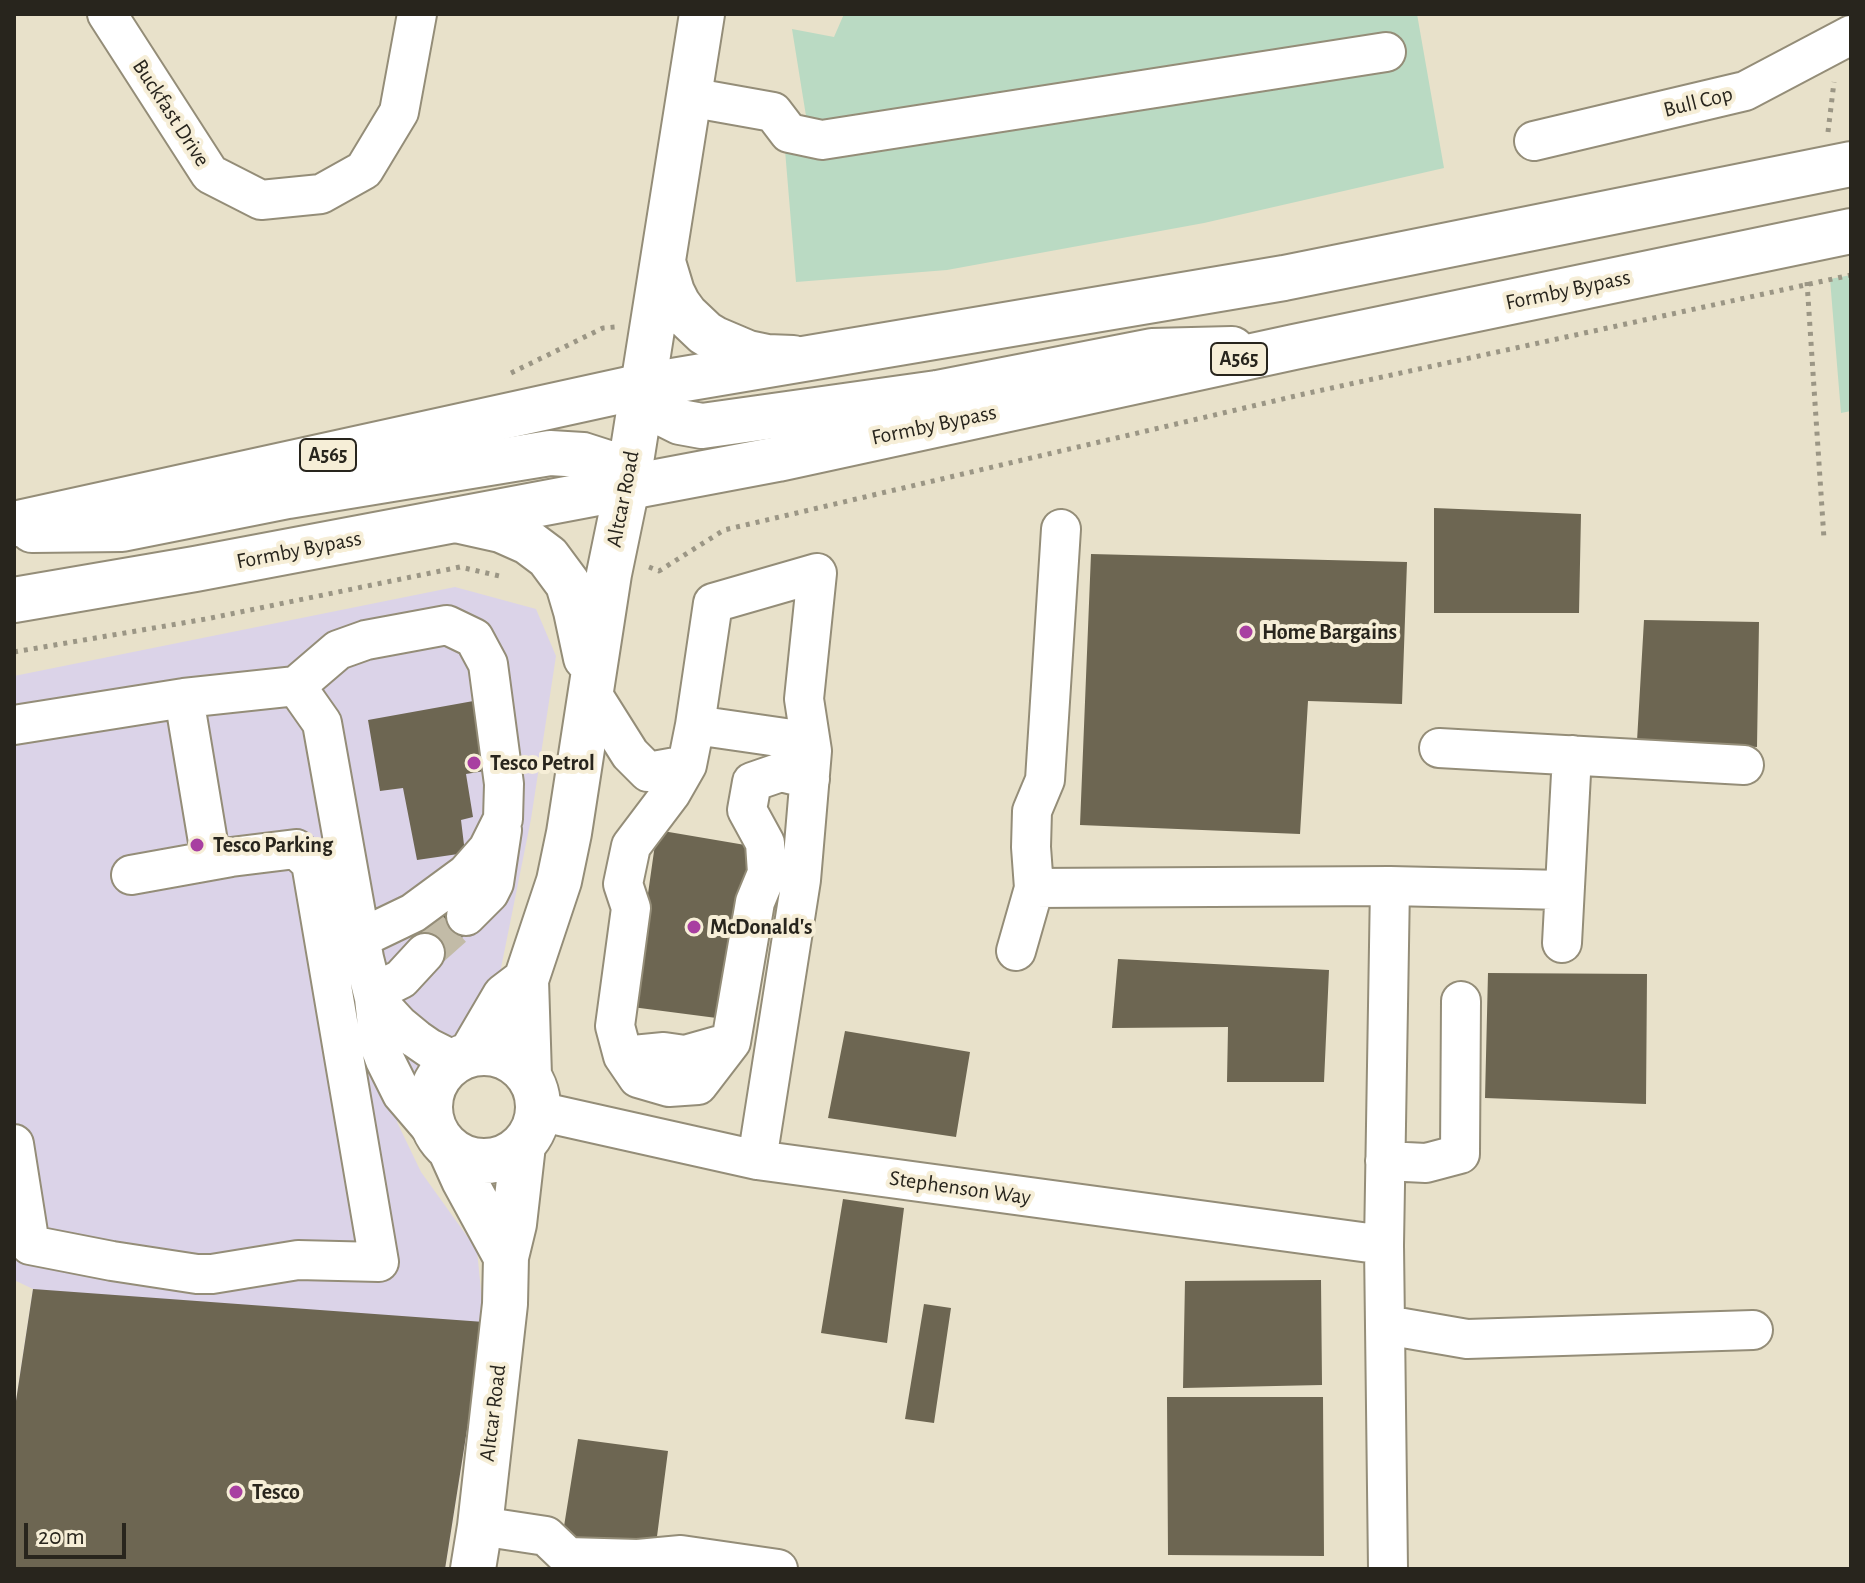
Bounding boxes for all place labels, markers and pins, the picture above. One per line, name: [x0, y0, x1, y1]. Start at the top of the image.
place label: Home Bargains: [1262, 619, 1397, 645]
marker: Home Bargains: [1237, 623, 1255, 641]
place label: Tesco Petrol: [490, 750, 595, 776]
marker: Tesco Petrol: [465, 754, 483, 772]
place label: Tesco Parking: [213, 832, 333, 858]
marker: Tesco Parking: [188, 836, 206, 854]
place label: McDonald's: [710, 914, 812, 940]
marker: McDonald's: [685, 918, 703, 936]
place label: Tesco: [252, 1479, 300, 1505]
marker: Tesco: [227, 1483, 245, 1501]

